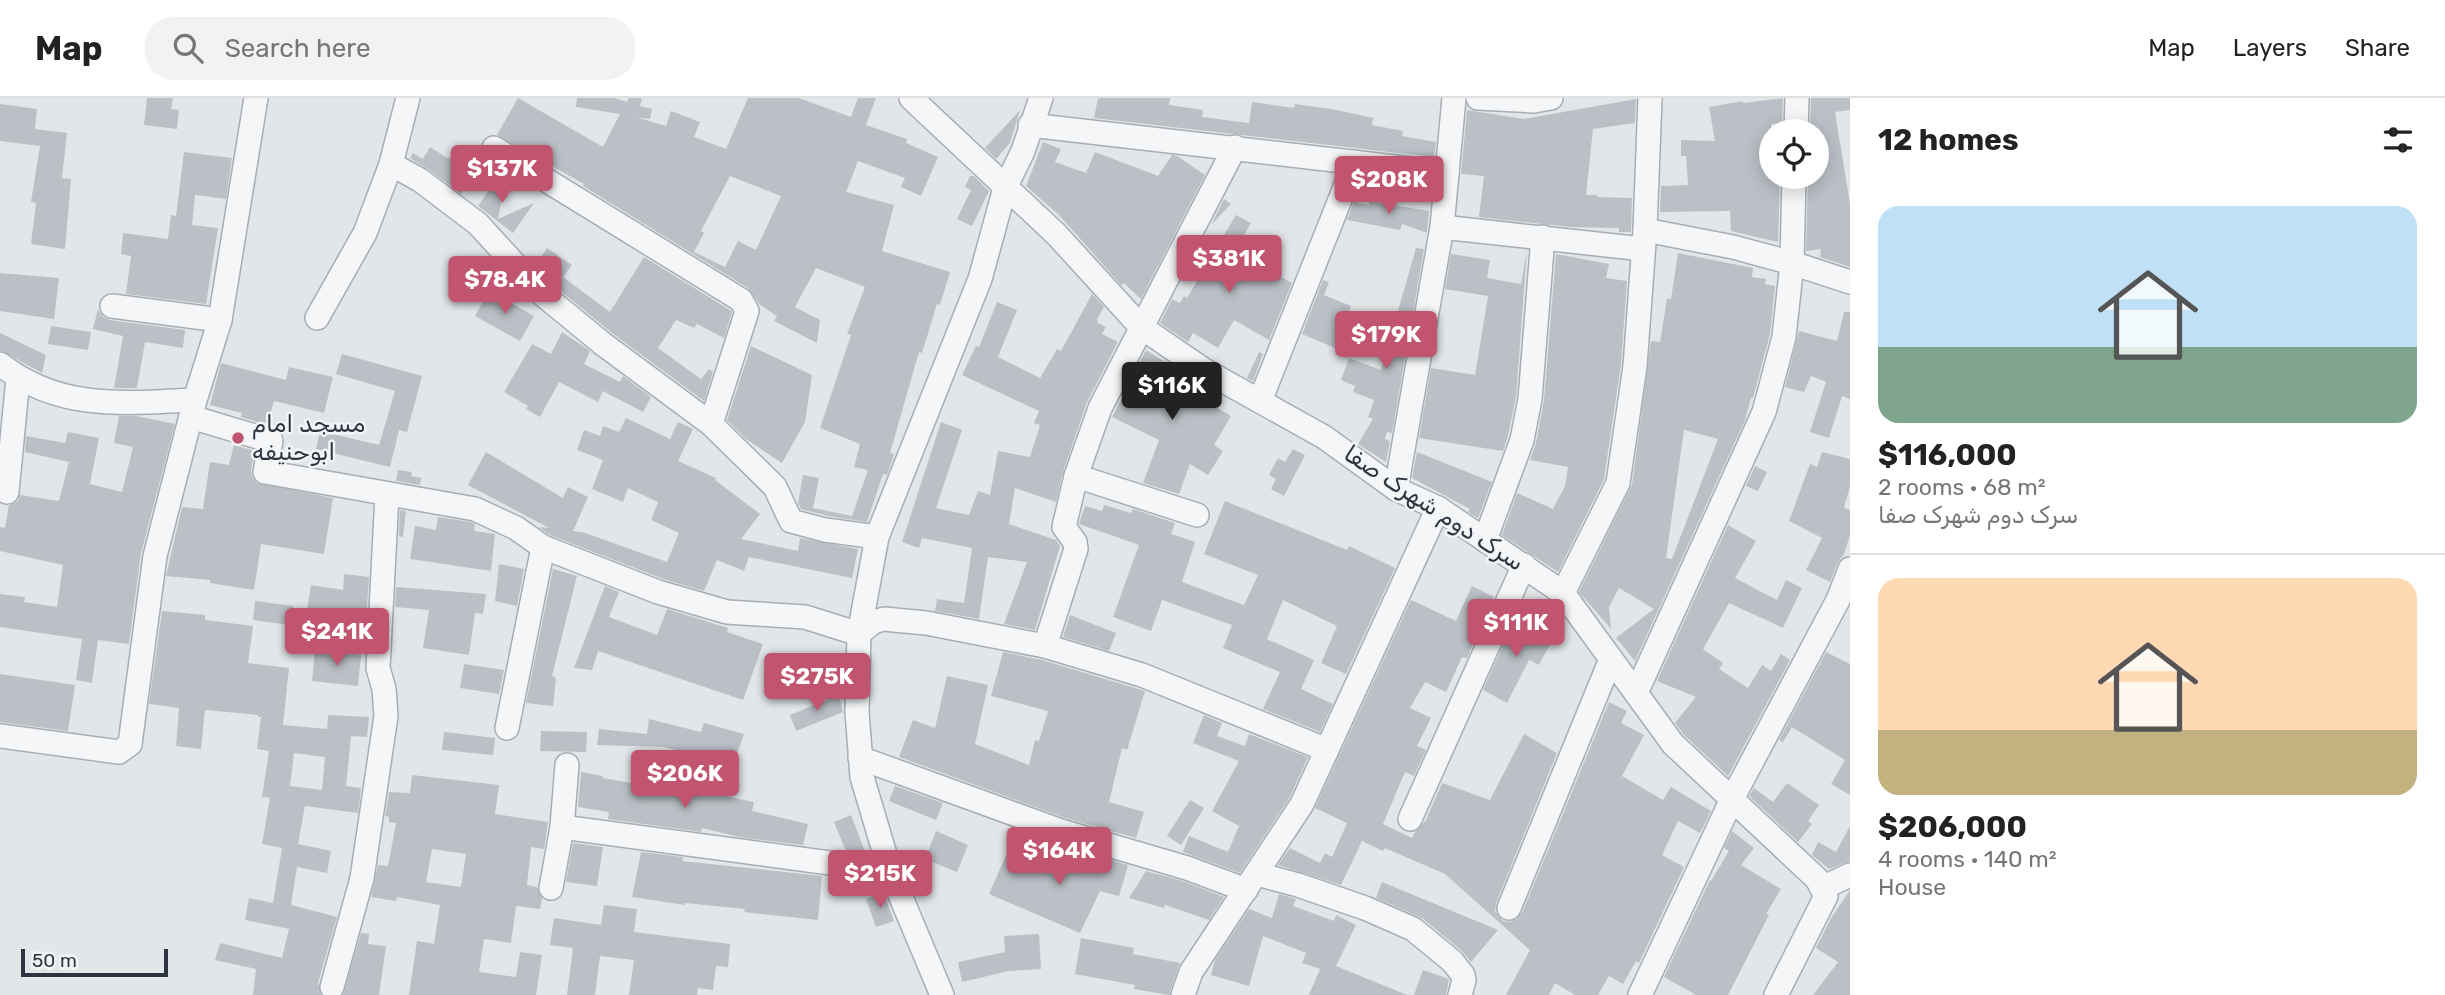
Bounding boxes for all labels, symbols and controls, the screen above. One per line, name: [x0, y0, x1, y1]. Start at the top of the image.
search box: [145, 17, 635, 80]
text: Map: [35, 29, 103, 68]
icon: search: [169, 29, 207, 67]
text: Search here: [225, 33, 370, 64]
text: Map: [2148, 34, 2195, 62]
text: Layers: [2233, 34, 2307, 62]
text: Share: [2345, 34, 2410, 62]
map controls: [1759, 119, 1829, 189]
button: locate: [1759, 119, 1829, 189]
icon: filters: [2379, 121, 2417, 159]
text: 12 homes: [1878, 122, 2019, 158]
pin: $137K: [453, 146, 551, 205]
text: $137K: [467, 154, 537, 182]
pin: $208K: [1340, 156, 1438, 216]
text: $208K: [1351, 165, 1427, 193]
pin: $381K: [1180, 236, 1278, 295]
text: $381K: [1193, 244, 1265, 272]
icon: home: [2085, 252, 2211, 378]
pin: $78.4K: [448, 256, 562, 316]
text: $78.4K: [464, 265, 546, 293]
pin: $179K: [1337, 312, 1435, 371]
text: $179K: [1351, 320, 1421, 348]
pin: $116K: [1123, 362, 1221, 422]
text: $116K: [1138, 371, 1206, 399]
place label: مسجد امام ابوحنیفه: [252, 410, 365, 466]
marker: مسجد امام ابوحنیفه: [230, 430, 246, 446]
text: $116,000: [1878, 437, 2017, 473]
street label: سرک دوم شهرک صفا: [1338, 439, 1529, 578]
text: 2 rooms · 68 m²: [1878, 473, 2046, 501]
text: سرک دوم شهرک صفا: [1878, 501, 2078, 529]
pin: $111K: [1467, 600, 1565, 659]
pin: $241K: [288, 608, 386, 668]
text: $111K: [1484, 608, 1548, 636]
text: $241K: [301, 617, 373, 645]
icon: home: [2085, 624, 2211, 750]
pin: $275K: [768, 654, 866, 713]
text: $275K: [780, 662, 854, 690]
pin: $206K: [636, 750, 734, 810]
text: $206K: [647, 759, 723, 787]
text: $206,000: [1878, 809, 2027, 845]
pin: $164K: [1010, 828, 1108, 887]
text: $164K: [1023, 836, 1095, 864]
text: 4 rooms · 140 m²: [1878, 845, 2057, 873]
pin: $215K: [831, 850, 929, 910]
text: $215K: [844, 859, 916, 887]
text: House: [1878, 873, 1946, 901]
scale bar: [21, 946, 168, 978]
text: 50 m: [32, 949, 77, 972]

